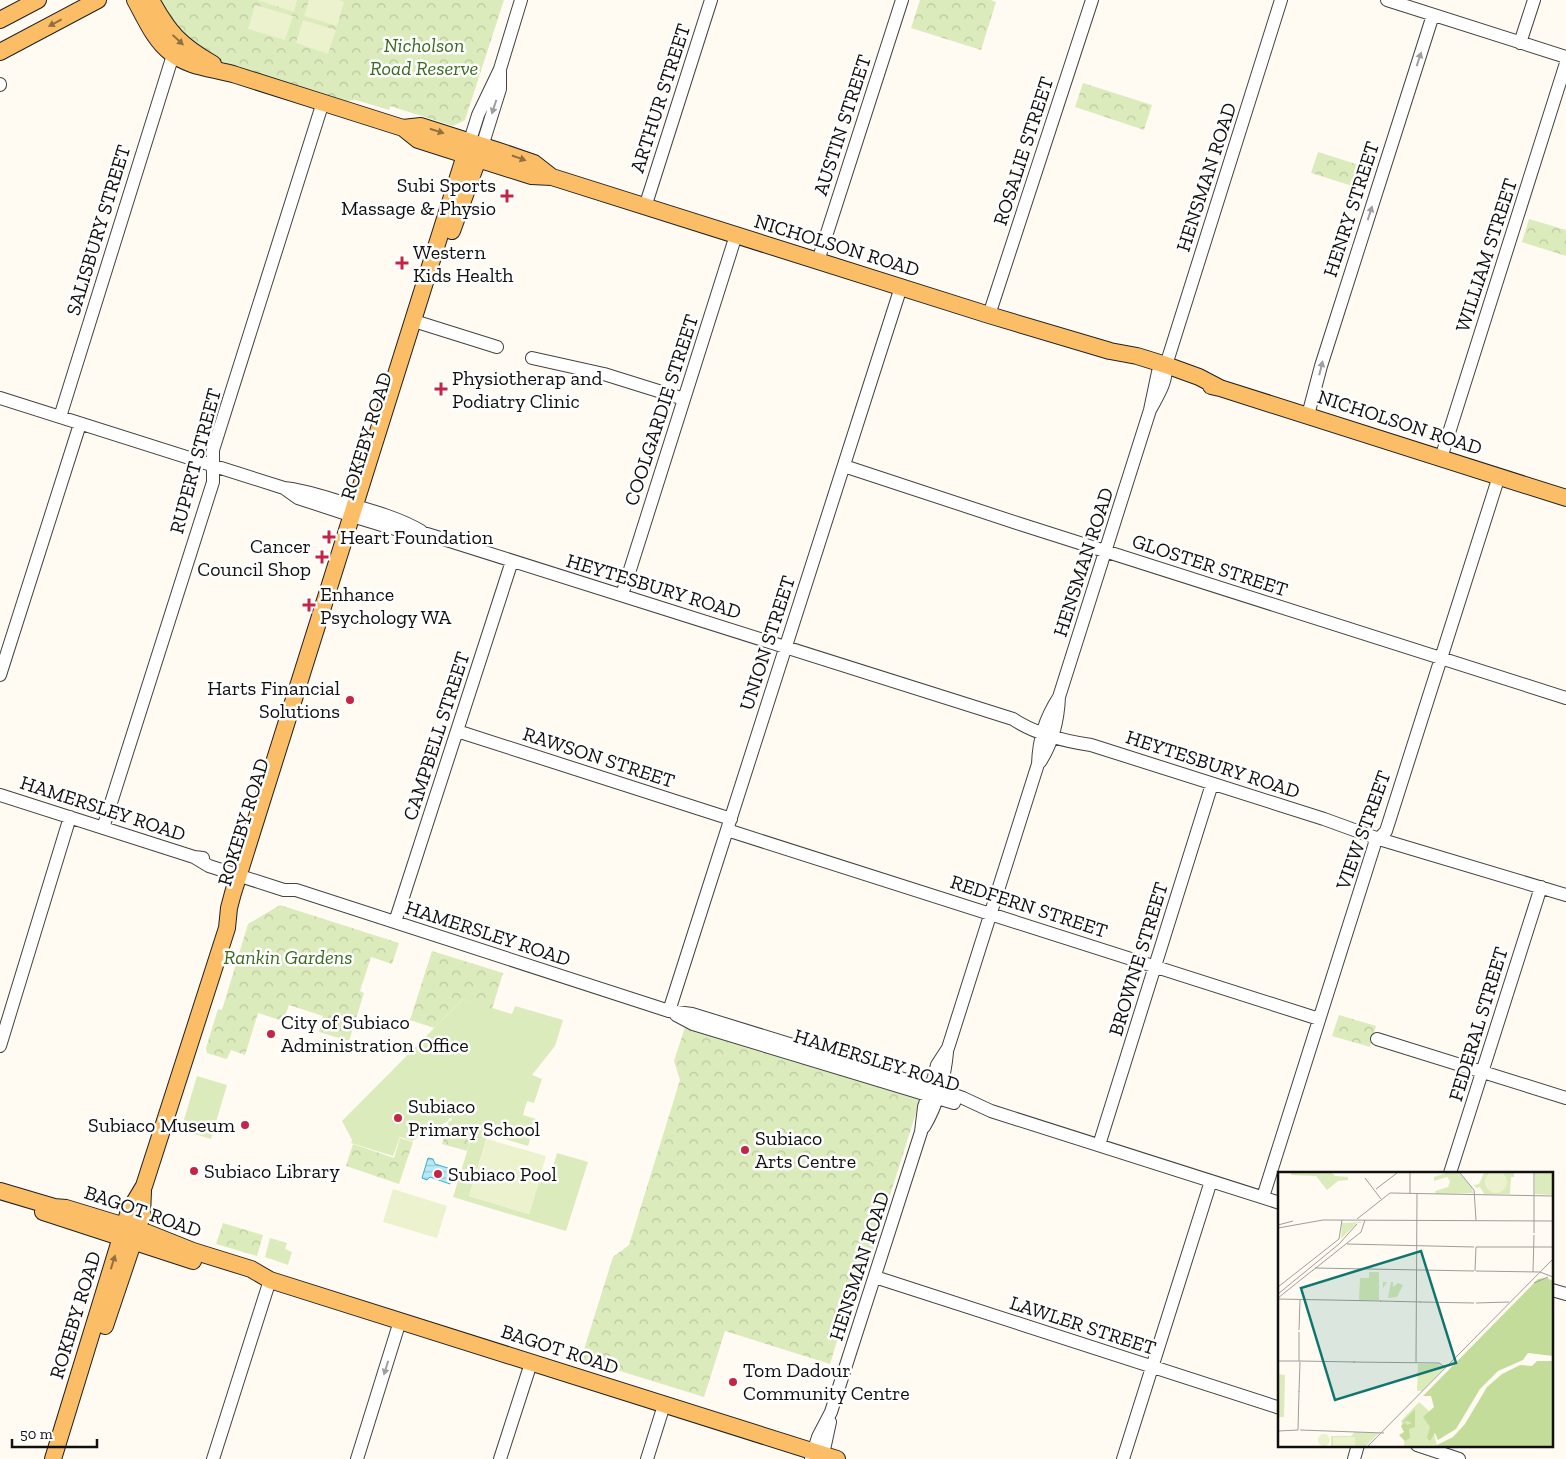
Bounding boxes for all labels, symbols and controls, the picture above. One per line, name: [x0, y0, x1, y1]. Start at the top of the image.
one-way arrow: [48, 19, 62, 27]
street label: ARTHUR STREET: [625, 20, 695, 176]
park label: Nicholson Road Reserve: [370, 33, 478, 80]
one-way arrow: [172, 34, 184, 46]
one-way arrow: [1416, 51, 1423, 66]
street label: AUSTIN STREET: [808, 52, 876, 198]
street label: ROSALIE STREET: [988, 74, 1058, 228]
street label: HENSMAN ROAD: [1171, 99, 1241, 255]
one-way arrow: [490, 100, 498, 115]
one-way arrow: [429, 128, 444, 135]
street label: HENRY STREET: [1318, 138, 1384, 280]
street label: SALISBURY STREET: [61, 142, 135, 318]
one-way arrow: [512, 154, 527, 162]
place label: Subi Sports Massage & Physio: [341, 173, 496, 220]
street label: WILLIAM STREET: [1450, 175, 1522, 335]
marker: Subi Sports Massage & Physio: [500, 189, 514, 203]
one-way arrow: [1366, 206, 1374, 221]
street label: NICHOLSON ROAD: [751, 208, 923, 282]
place label: Western Kids Health: [413, 240, 514, 287]
marker: Western Kids Health: [395, 256, 409, 270]
street label: COOLGARDIE STREET: [619, 311, 703, 509]
one-way arrow: [1317, 361, 1325, 376]
place label: Physiotherap and Podiatry Clinic: [452, 366, 603, 413]
street label: ROKEBY ROAD: [335, 369, 397, 503]
marker: Physiotherap and Podiatry Clinic: [434, 382, 448, 396]
street label: NICHOLSON ROAD: [1315, 384, 1485, 460]
street label: RUPERT STREET: [164, 386, 226, 536]
street label: HENSMAN ROAD: [1048, 484, 1118, 640]
place label: Heart Foundation: [340, 525, 494, 549]
street label: GLOSTER STREET: [1129, 529, 1291, 601]
marker: Heart Foundation: [322, 530, 336, 544]
place label: Cancer Council Shop: [197, 534, 311, 581]
street label: HEYTESBURY ROAD: [564, 548, 744, 624]
marker: Cancer Council Shop: [315, 550, 329, 564]
street label: UNION STREET: [734, 573, 800, 713]
place label: Enhance Psychology WA: [320, 582, 452, 629]
marker: Enhance Psychology WA: [302, 598, 316, 612]
street label: CAMPBELL STREET: [397, 649, 475, 823]
place label: Harts Financial Solutions: [207, 676, 340, 723]
marker: Harts Financial Solutions: [344, 694, 356, 706]
street label: RAWSON STREET: [520, 721, 678, 793]
street label: HEYTESBURY ROAD: [1123, 725, 1303, 803]
street label: ROKEBY ROAD: [212, 755, 274, 889]
street label: VIEW STREET: [1330, 767, 1396, 894]
street label: HAMERSLEY ROAD: [17, 770, 189, 846]
street label: REDFERN STREET: [947, 869, 1111, 943]
street label: BROWNE STREET: [1103, 879, 1173, 1039]
street label: HAMERSLEY ROAD: [402, 895, 574, 971]
street label: FEDERAL STREET: [1443, 944, 1513, 1104]
park label: Rankin Gardens: [223, 945, 353, 969]
place label: City of Subiaco Administration Office: [281, 1010, 469, 1057]
street label: HAMERSLEY ROAD: [791, 1023, 963, 1097]
marker: City of Subiaco Administration Office: [265, 1028, 277, 1040]
place label: Subiaco Primary School: [408, 1094, 540, 1141]
marker: Subiaco Primary School: [392, 1112, 404, 1124]
place label: Subiaco Museum: [88, 1113, 236, 1137]
marker: Subiaco Museum: [239, 1119, 251, 1131]
place label: Subiaco Arts Centre: [755, 1126, 856, 1173]
marker: Subiaco Arts Centre: [739, 1144, 751, 1156]
place label: Subiaco Library: [204, 1159, 340, 1183]
place label: Subiaco Pool: [448, 1162, 557, 1186]
marker: Subiaco Library: [188, 1165, 200, 1177]
marker: Subiaco Pool: [432, 1168, 444, 1180]
inset map: [1278, 1172, 1554, 1446]
street label: BAGOT ROAD: [81, 1180, 205, 1242]
street label: HENSMAN ROAD: [824, 1188, 894, 1344]
street label: ROKEBY ROAD: [44, 1248, 106, 1382]
one-way arrow: [110, 1254, 118, 1269]
street label: LAWLER STREET: [1007, 1290, 1159, 1360]
street label: BAGOT ROAD: [498, 1319, 622, 1379]
place label: Tom Dadour Community Centre: [743, 1358, 910, 1405]
one-way arrow: [381, 1360, 389, 1375]
marker: Tom Dadour Community Centre: [727, 1376, 739, 1388]
scale bar: [12, 1416, 98, 1448]
text: 50 m: [20, 1425, 53, 1443]

